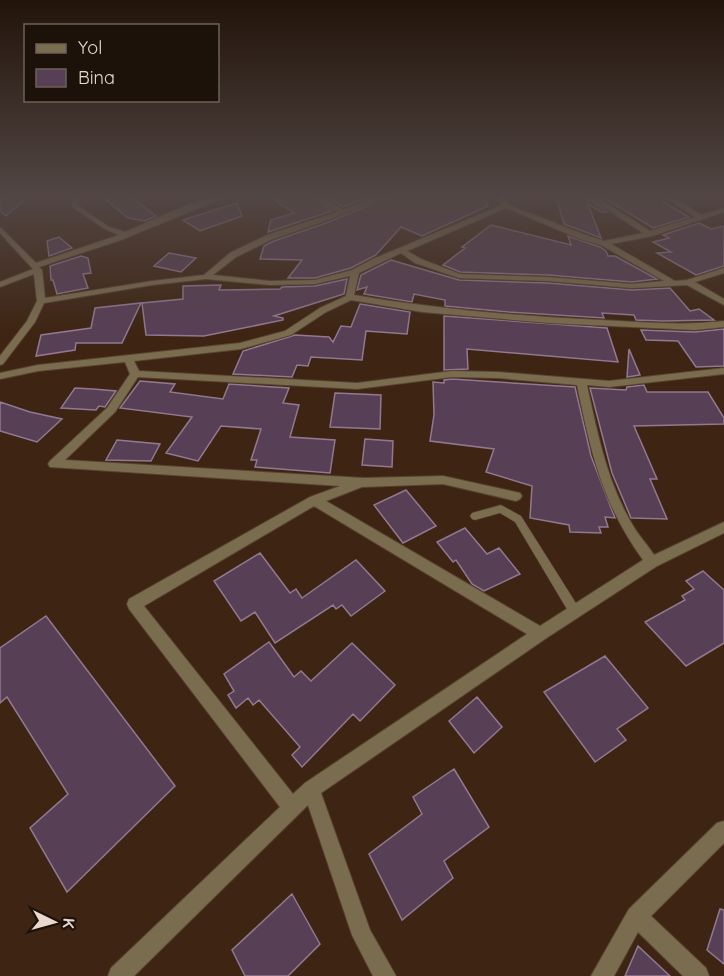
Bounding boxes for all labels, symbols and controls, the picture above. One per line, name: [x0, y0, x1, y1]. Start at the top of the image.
legend: [24, 24, 219, 102]
text: Yol: [78, 36, 102, 59]
text: Bina: [78, 66, 115, 89]
north arrow: [24, 892, 84, 952]
text: K: [59, 917, 79, 929]

